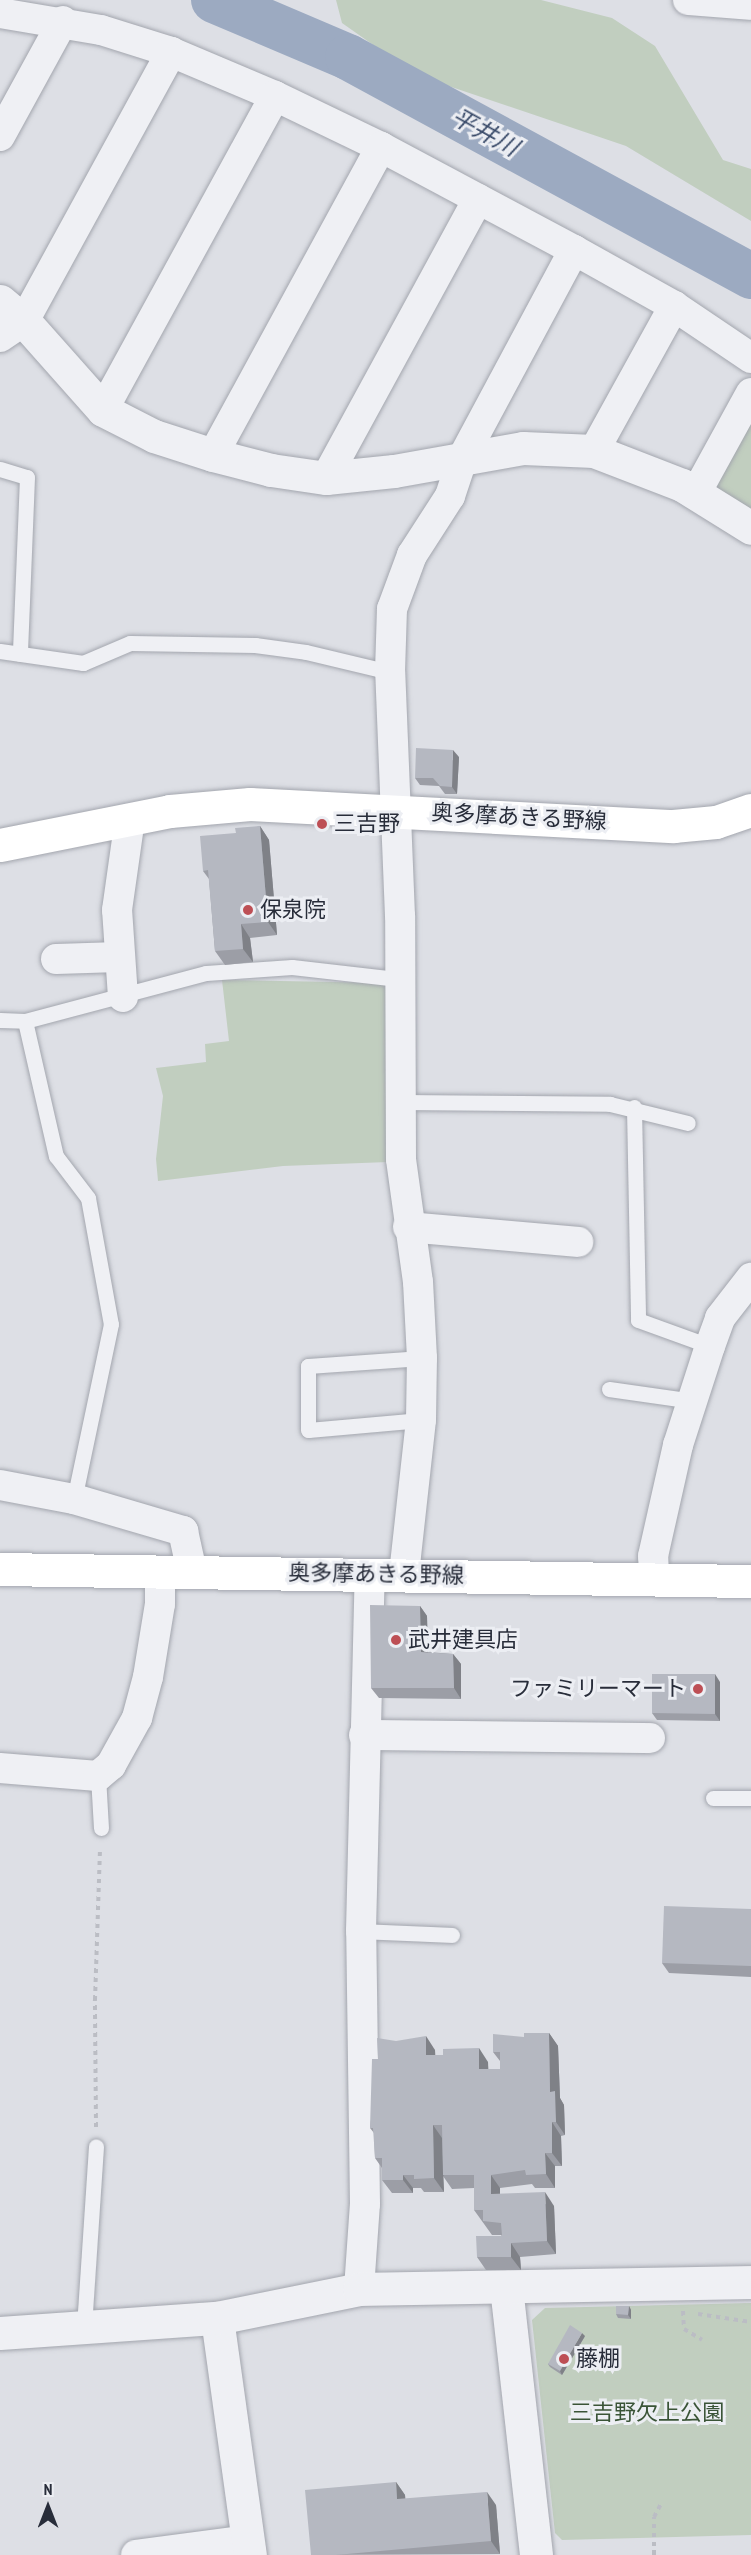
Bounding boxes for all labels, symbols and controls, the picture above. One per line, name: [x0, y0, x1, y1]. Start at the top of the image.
water label: 平井川: [447, 102, 523, 162]
street label: 奥多摩あきる野線: [430, 799, 608, 835]
place label: 三吉野: [334, 811, 400, 837]
marker: 三吉野: [315, 817, 329, 831]
place label: 保泉院: [260, 897, 326, 923]
marker: 保泉院: [241, 903, 255, 917]
street label: 奥多摩あきる野線: [288, 1559, 464, 1589]
place label: 武井建具店: [408, 1627, 518, 1653]
marker: 武井建具店: [389, 1633, 403, 1647]
place label: ファミリーマート: [510, 1676, 686, 1702]
marker: ファミリーマート: [691, 1682, 705, 1696]
place label: 藤棚: [576, 2346, 620, 2372]
marker: 藤棚: [557, 2352, 571, 2366]
park label: 三吉野欠上公園: [570, 2400, 724, 2426]
north arrow: [18, 2477, 78, 2537]
text: N: [44, 2479, 52, 2499]

